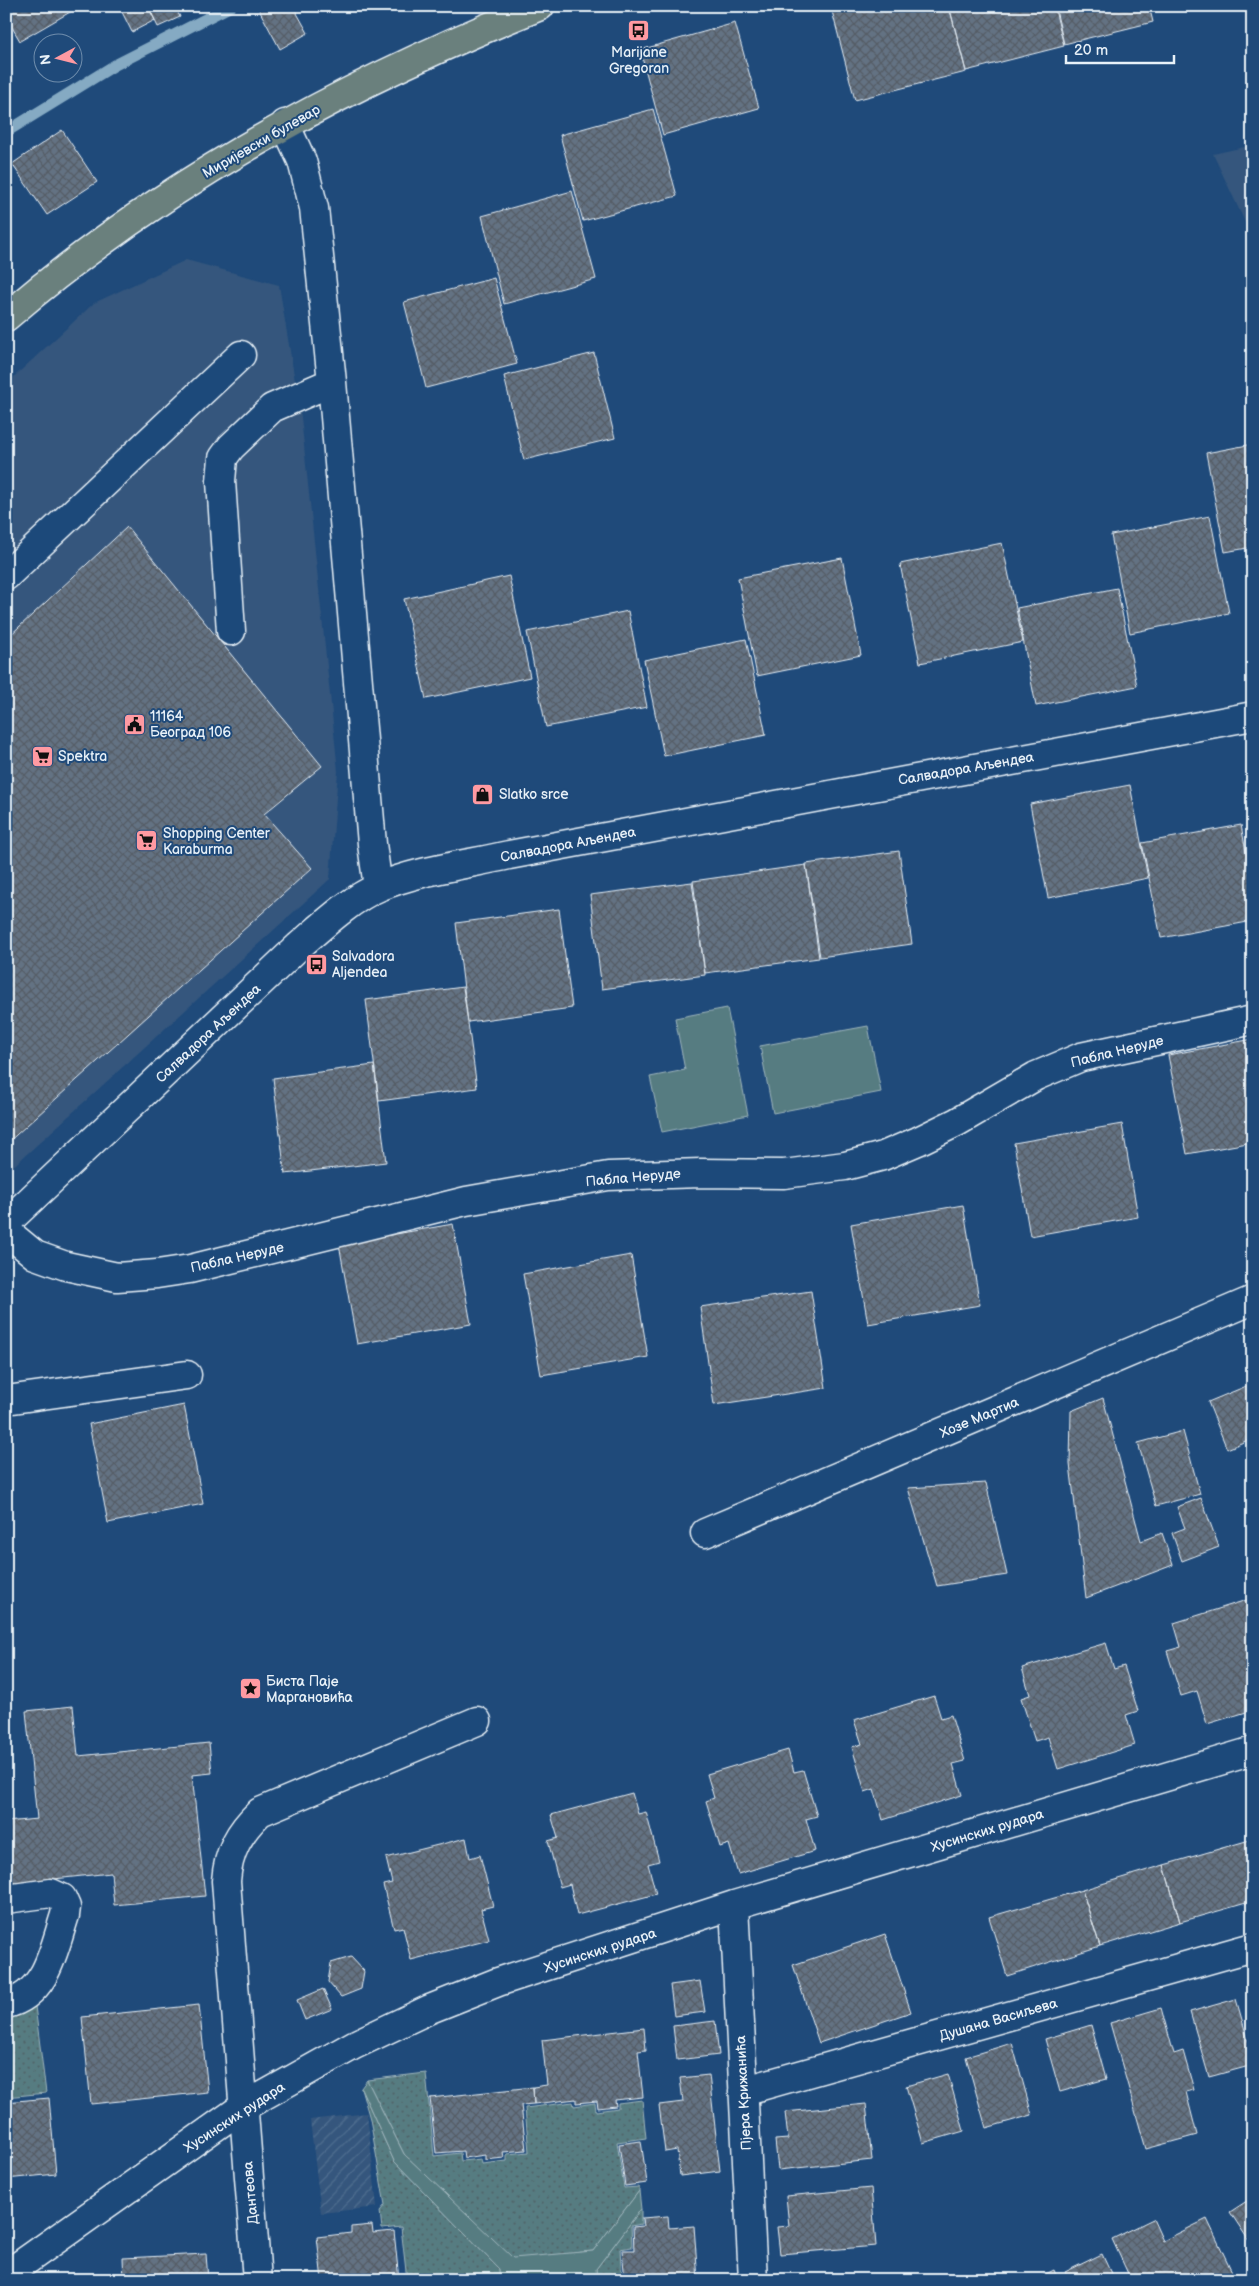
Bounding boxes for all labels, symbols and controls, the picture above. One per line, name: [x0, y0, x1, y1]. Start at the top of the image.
bus stop icon: Marijane Gregoran: [627, 18, 651, 42]
north arrow: [32, 32, 82, 82]
scale bar: [1066, 32, 1174, 64]
text: 20 m: [1074, 41, 1108, 60]
place label: Marijane Gregoran: [609, 44, 669, 77]
text: N: [37, 53, 55, 66]
street label: Миријевски булевар: [199, 101, 323, 182]
place label: 11164 Београд 106: [150, 708, 231, 741]
public building icon: 11164 Београд 106: [122, 712, 146, 736]
supermarket icon: Spektra: [30, 744, 54, 768]
place label: Spektra: [58, 748, 107, 765]
street label: Салвадора Аљендеа: [897, 748, 1036, 789]
shop icon: Slatko srce: [471, 782, 495, 806]
place label: Slatko srce: [499, 786, 569, 803]
street label: Салвадора Аљендеа: [499, 823, 638, 866]
place label: Shopping Center Karaburma: [163, 825, 271, 858]
supermarket icon: Shopping Center Karaburma: [135, 829, 159, 853]
place label: Salvadora Aljendea: [332, 948, 395, 981]
bus stop icon: Salvadora Aljendea: [304, 952, 328, 976]
street label: Салвадора Аљендеа: [152, 980, 265, 1086]
street label: Пабла Неруде: [1069, 1032, 1166, 1071]
street label: Пабла Неруде: [585, 1165, 681, 1190]
street label: Пабла Неруде: [189, 1238, 286, 1276]
street label: Хозе Мартиа: [937, 1393, 1022, 1442]
place label: Биста Паје Маргановића: [266, 1673, 354, 1706]
place icon: Биста Паје Маргановића: [238, 1677, 262, 1701]
street label: Хусинских рудара: [929, 1805, 1046, 1856]
street label: Хусинских рудара: [542, 1924, 659, 1977]
street label: Душана Васиљева: [937, 1994, 1060, 2044]
street label: Пјера Крижанића: [732, 2034, 755, 2151]
street label: Хусинских рудара: [181, 2078, 289, 2156]
street label: Дантеова: [239, 2160, 262, 2225]

